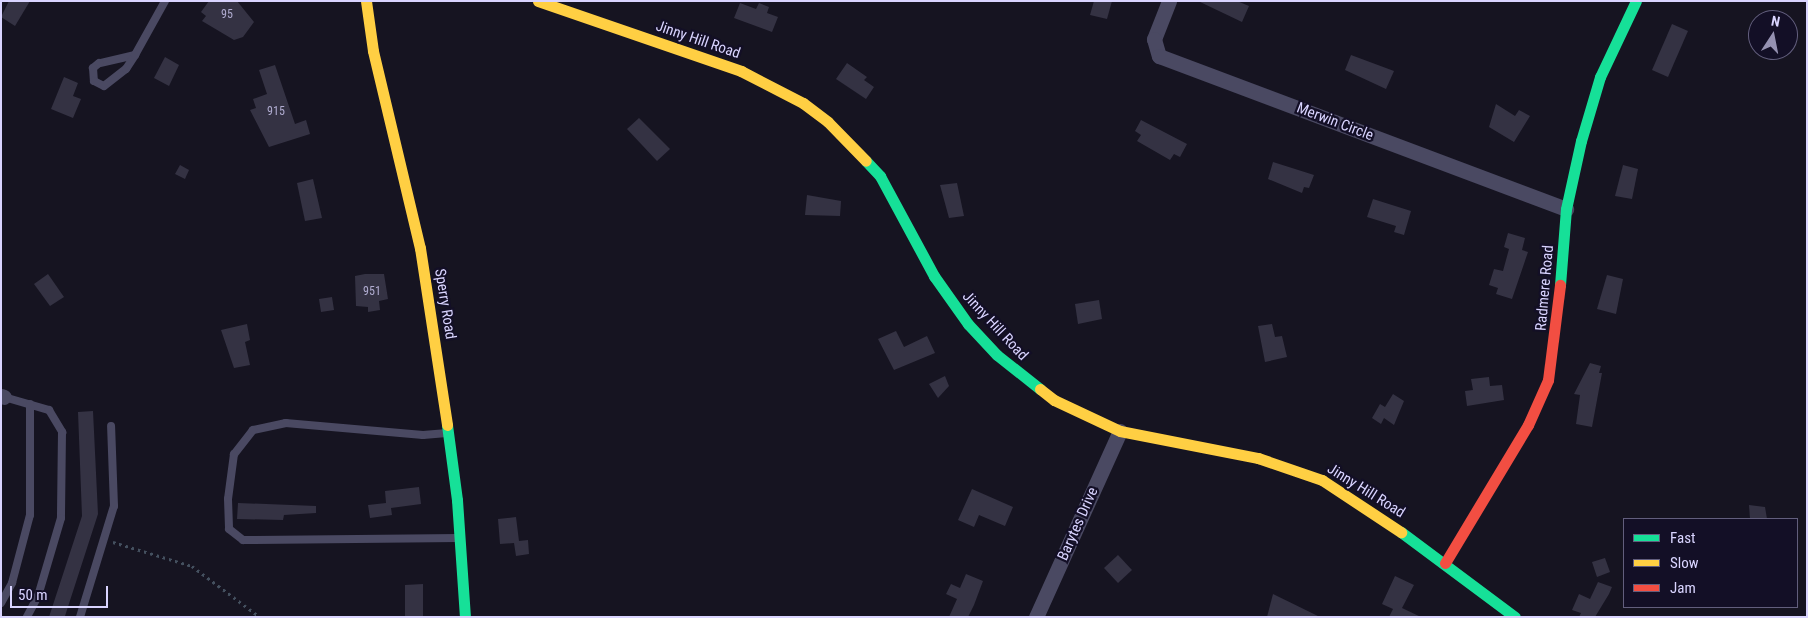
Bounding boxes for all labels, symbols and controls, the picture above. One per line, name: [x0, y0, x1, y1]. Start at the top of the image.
house number: 95: [221, 8, 233, 22]
north arrow: [1748, 10, 1798, 60]
text: N: [1770, 13, 1781, 30]
street label: Jinny Hill Road: [653, 17, 743, 63]
street label: Merwin Circle: [1294, 99, 1376, 145]
house number: 915: [267, 105, 285, 119]
street label: Radmere Road: [1532, 244, 1558, 332]
street label: Sperry Road: [431, 267, 459, 341]
house number: 951: [363, 285, 381, 299]
street label: Jinny Hill Road: [958, 288, 1032, 364]
street label: Jinny Hill Road: [1324, 460, 1408, 522]
street label: Barytes Drive: [1054, 485, 1102, 563]
legend: [1623, 518, 1798, 608]
text: Fast: [1670, 529, 1695, 547]
text: Slow: [1670, 554, 1699, 572]
scale bar: [12, 576, 110, 608]
text: Jam: [1670, 579, 1696, 597]
text: 50 m: [18, 586, 48, 604]

